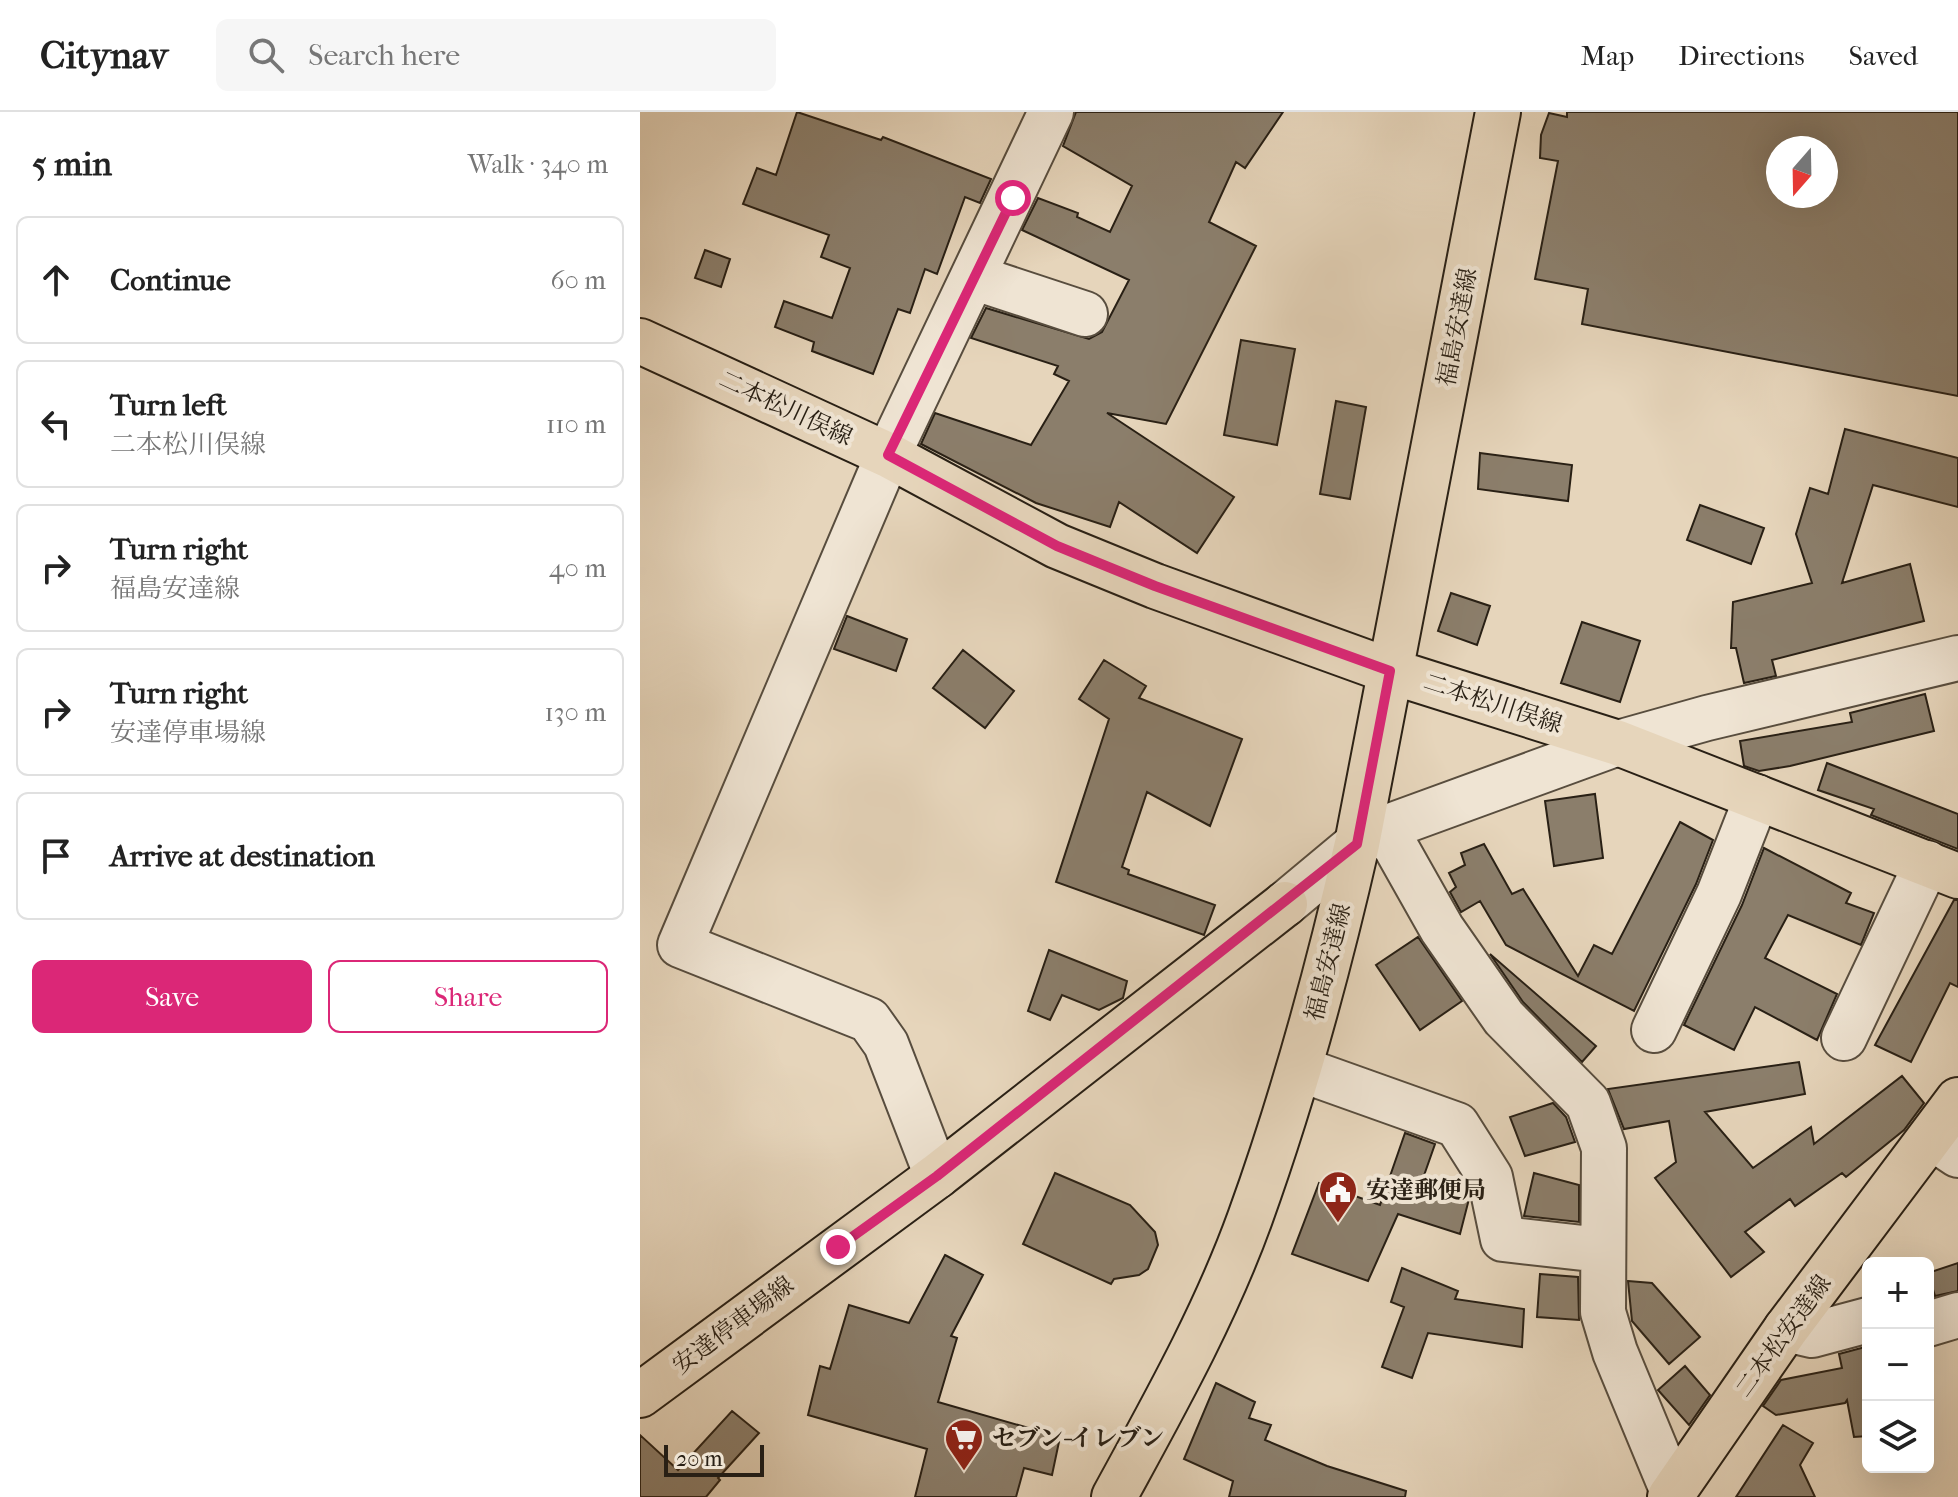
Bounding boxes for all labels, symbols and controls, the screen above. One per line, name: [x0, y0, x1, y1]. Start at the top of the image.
search box: [216, 19, 776, 91]
text: Citynav: [40, 33, 168, 78]
icon: search: [244, 33, 288, 77]
text: Search here: [308, 38, 460, 73]
text: Map: [1581, 39, 1634, 72]
text: Directions: [1678, 39, 1805, 72]
text: Saved: [1849, 39, 1918, 72]
north arrow: [1766, 136, 1838, 208]
text: 5 min: [32, 144, 112, 184]
text: Walk · 340 m: [468, 149, 608, 180]
route start: [995, 180, 1031, 216]
icon: ahead: [34, 258, 78, 302]
text: Continue: [110, 263, 231, 298]
text: 60 m: [550, 265, 606, 296]
street label: 福島安達線: [1432, 265, 1482, 389]
street label: 二本松川俣線: [715, 365, 857, 451]
text: Turn left: [110, 388, 227, 423]
icon: left: [34, 402, 78, 446]
text: 110 m: [546, 409, 606, 440]
text: 二本松川俣線: [110, 429, 266, 460]
text: Turn right: [110, 532, 248, 567]
icon: right: [34, 546, 78, 590]
text: 40 m: [549, 553, 606, 584]
text: 福島安達線: [110, 573, 240, 604]
street label: 二本松川俣線: [1420, 667, 1566, 739]
text: Turn right: [110, 676, 248, 711]
icon: right: [34, 690, 78, 734]
text: 130 m: [545, 697, 606, 728]
text: 安達停車場線: [110, 717, 266, 748]
icon: arrive: [34, 834, 78, 878]
text: Arrive at destination: [110, 839, 375, 874]
street label: 福島安達線: [1300, 900, 1356, 1024]
button: Save: [32, 960, 312, 1033]
button: Share: [328, 960, 608, 1033]
public building icon: 安達郵便局: [1317, 1169, 1359, 1224]
place label: 安達郵便局: [1366, 1176, 1486, 1204]
route end: [820, 1229, 856, 1265]
map controls: [1862, 1257, 1934, 1473]
button: +: [1862, 1257, 1934, 1329]
street label: 安達停車場線: [667, 1270, 799, 1380]
street label: 二本松安達線: [1729, 1270, 1837, 1402]
button: −: [1862, 1329, 1934, 1401]
button: layers: [1862, 1401, 1934, 1473]
supermarket icon: セブン-イレブン: [943, 1417, 985, 1472]
place label: セブン-イレブン: [992, 1424, 1164, 1452]
scale bar: [664, 1441, 764, 1477]
text: 20 m: [676, 1446, 722, 1472]

